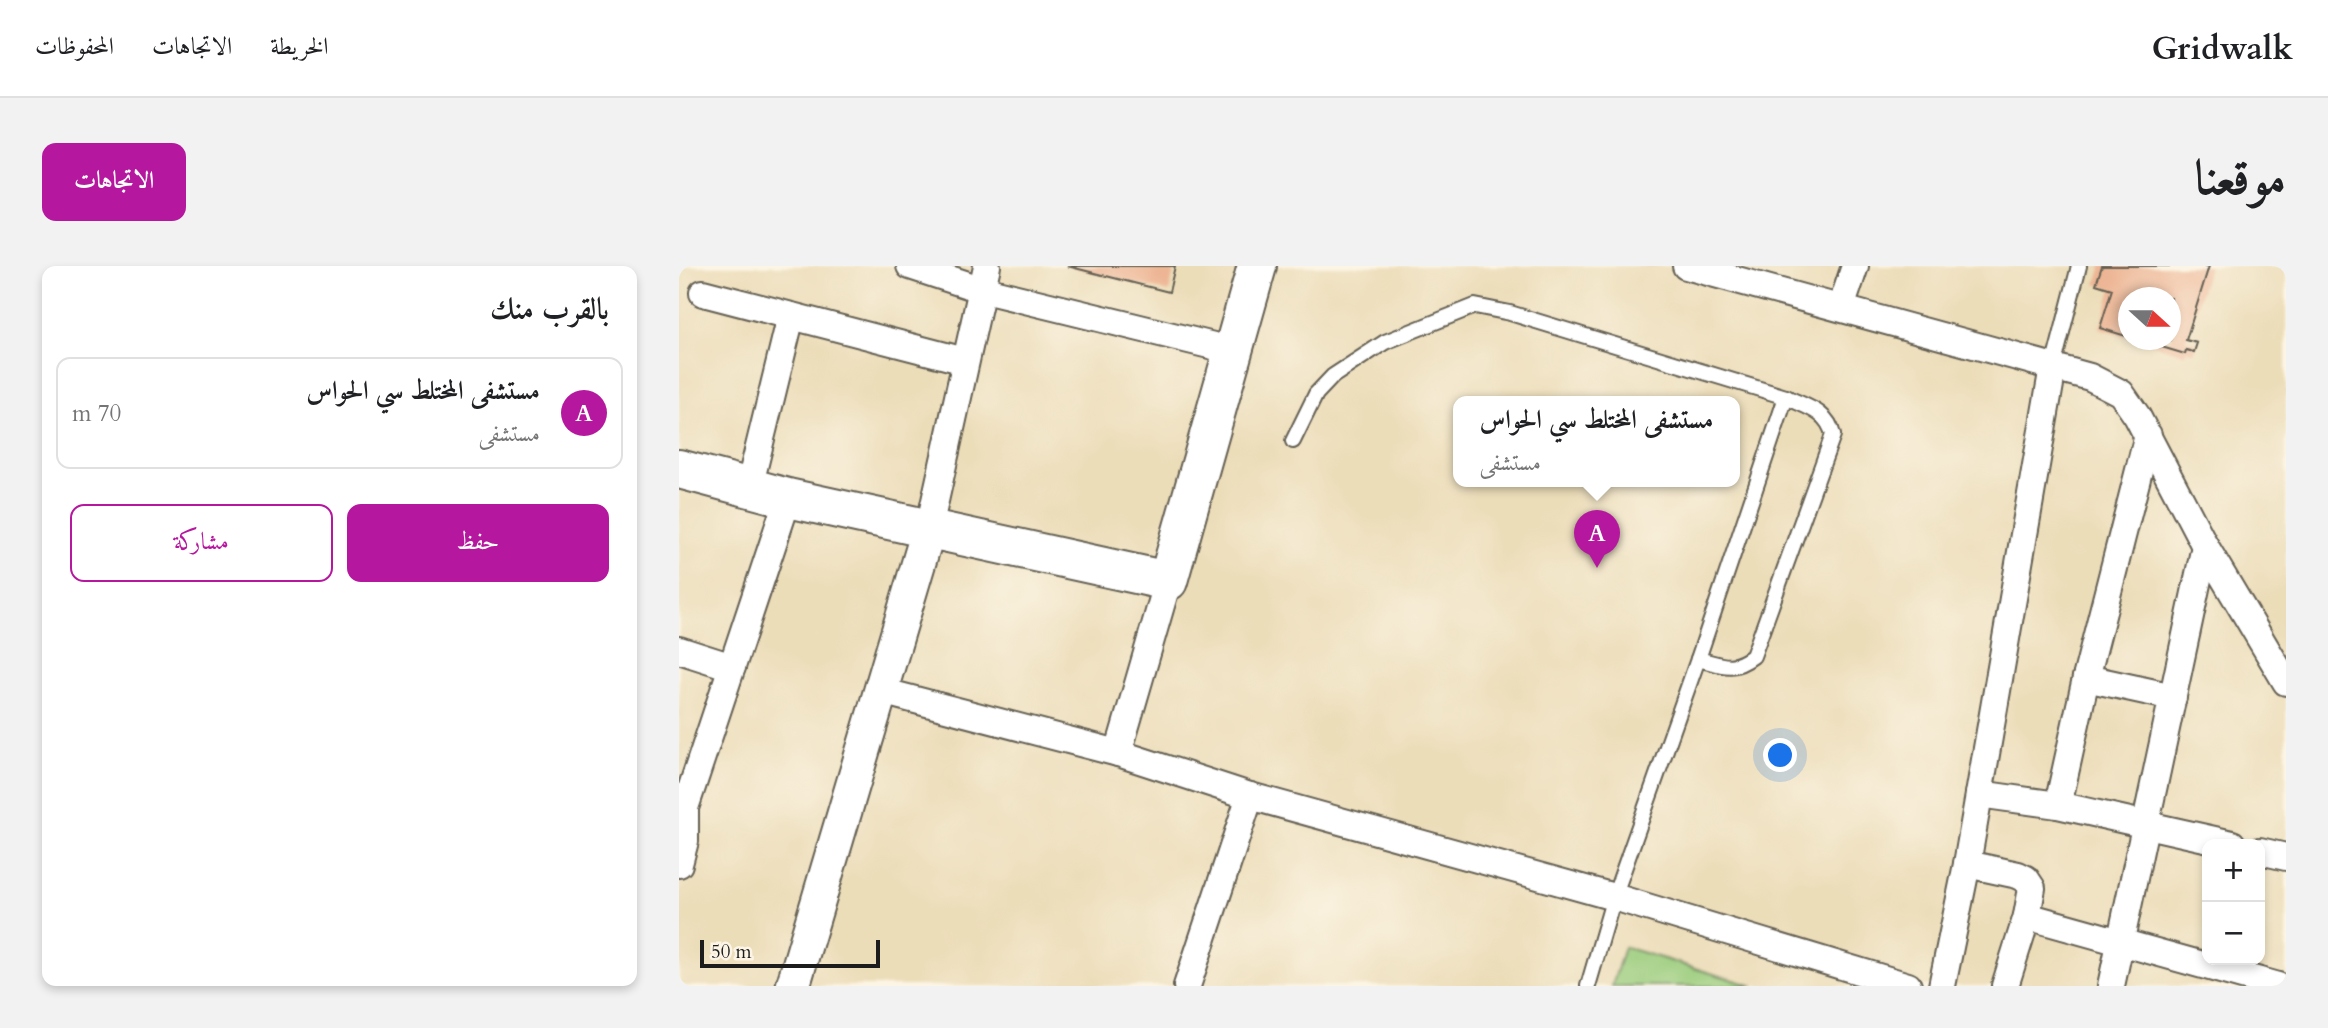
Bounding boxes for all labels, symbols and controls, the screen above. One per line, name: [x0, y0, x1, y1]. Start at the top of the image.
text: Gridwalk: [2152, 26, 2293, 71]
text: المحفوظات: [35, 30, 114, 63]
text: الاتجاهات: [152, 30, 232, 63]
text: الخريطة: [270, 30, 329, 63]
button: الاتجاهات: [42, 143, 186, 221]
text: موقعنا: [2194, 145, 2286, 212]
north arrow: [2118, 287, 2181, 350]
text: بالقرب منك: [490, 289, 609, 330]
text: مستشفى المختلط سي الحواس: [306, 373, 540, 408]
popup: [1453, 396, 1740, 487]
text: 70 m: [72, 398, 121, 429]
text: A: [575, 398, 593, 429]
text: مستشفى المختلط سي الحواس: [1480, 402, 1713, 437]
text: مستشفى: [479, 418, 540, 449]
text: مستشفى: [1480, 447, 1541, 478]
button: مشاركة: [70, 504, 333, 582]
button: حفظ: [347, 504, 609, 582]
pin: A: [1574, 510, 1620, 568]
your location: [1763, 738, 1797, 772]
map controls: [2202, 839, 2265, 965]
button: +: [2202, 839, 2265, 902]
button: −: [2202, 902, 2265, 965]
scale bar: [700, 937, 880, 969]
text: 50 m: [711, 939, 752, 965]

